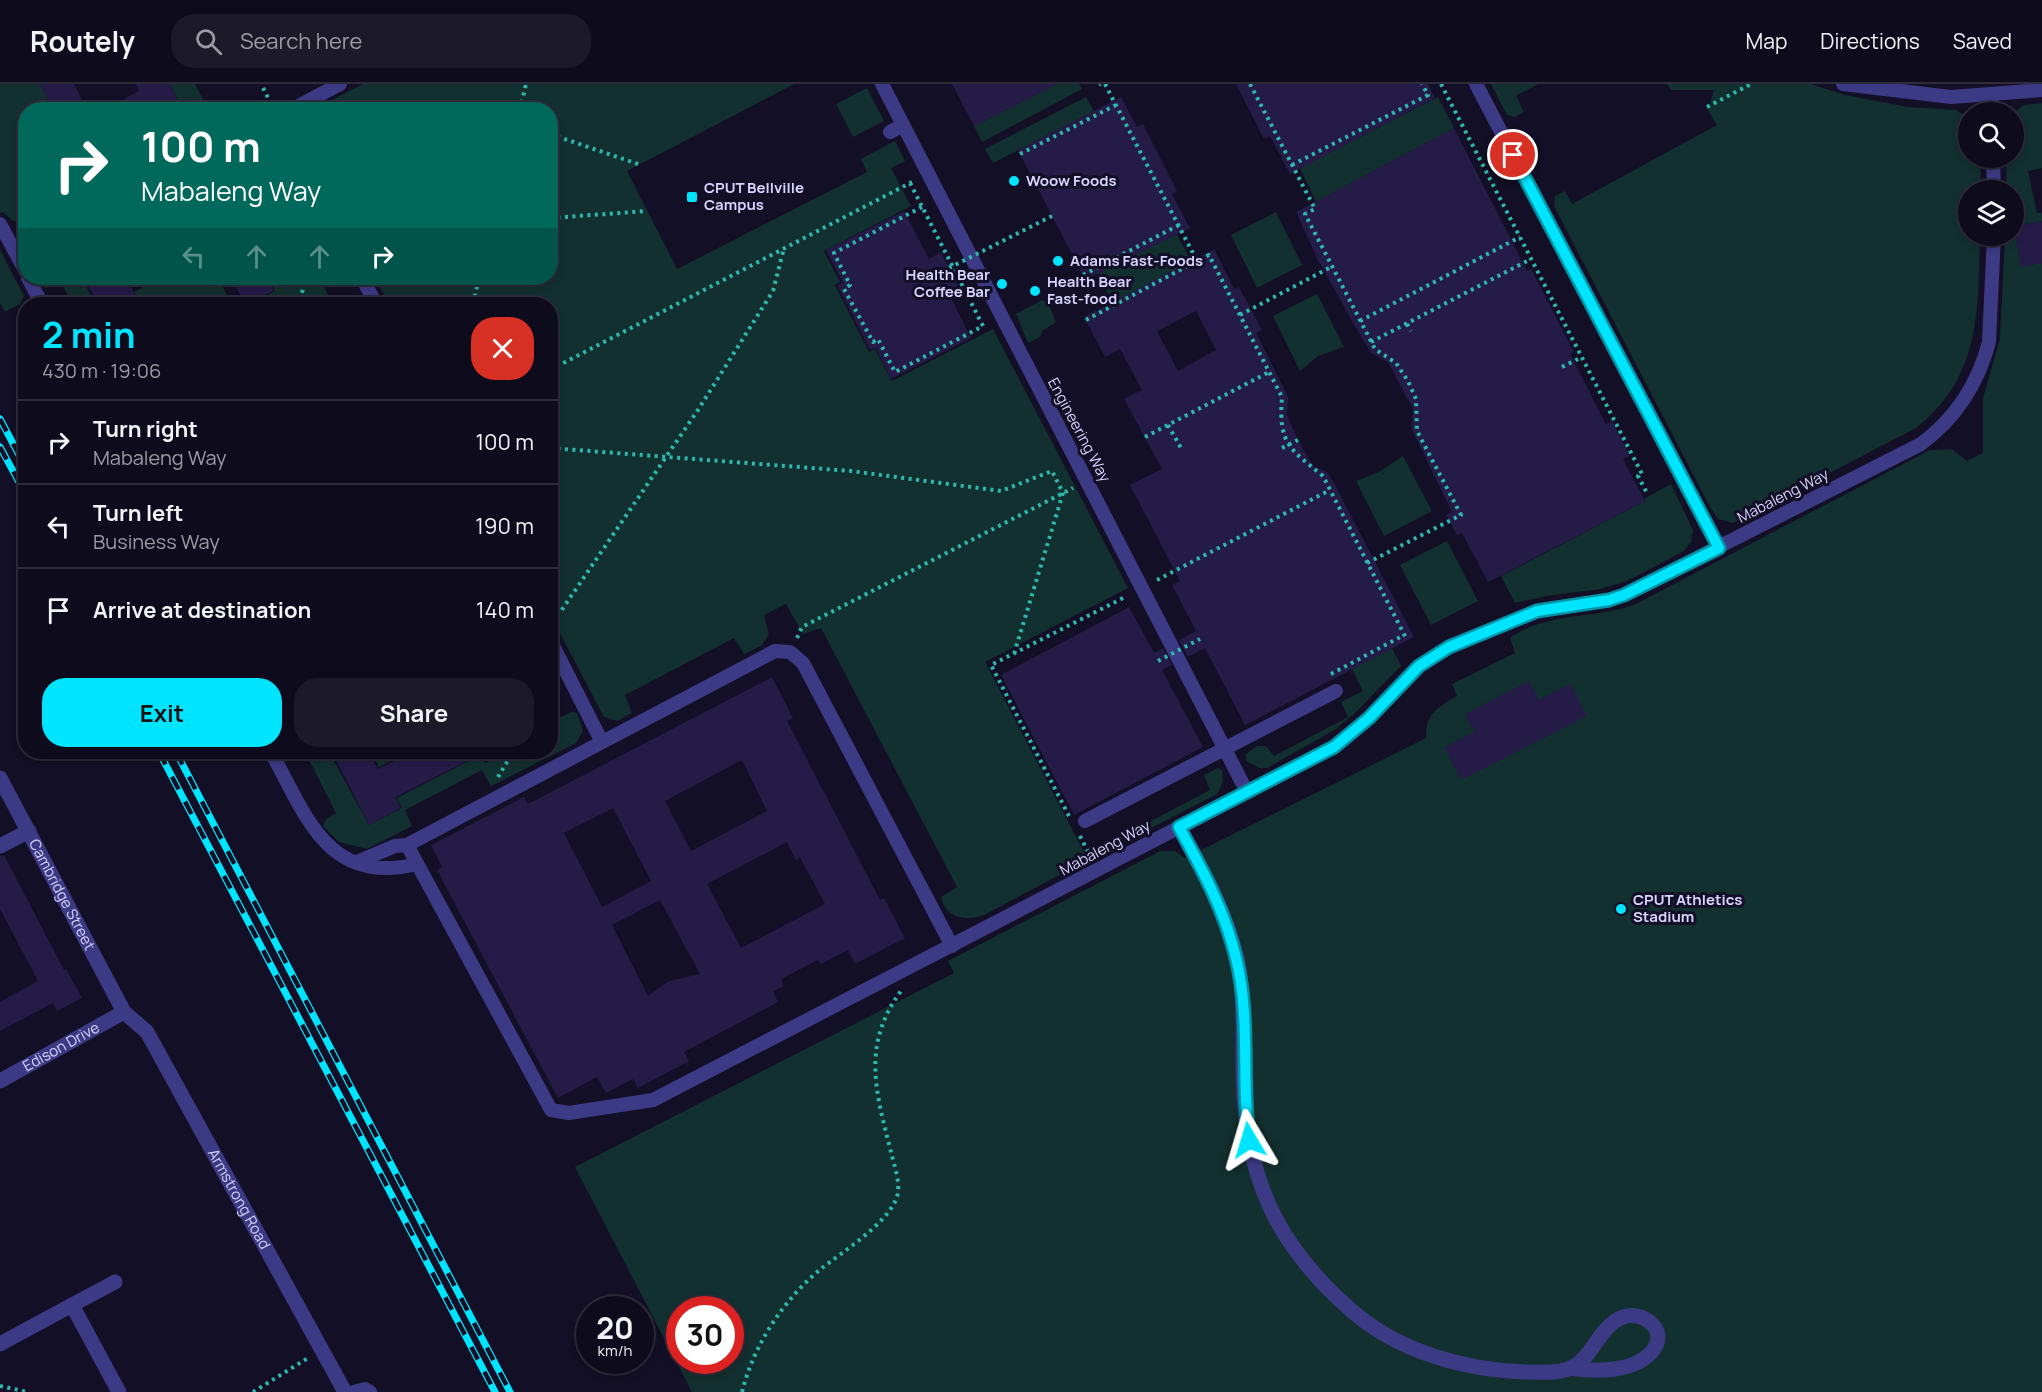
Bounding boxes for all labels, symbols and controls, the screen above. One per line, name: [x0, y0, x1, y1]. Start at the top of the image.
search box: [171, 14, 591, 68]
text: Routely: [30, 22, 135, 60]
icon: search: [192, 25, 225, 58]
text: Search here: [240, 26, 362, 56]
text: Map: [1746, 27, 1787, 55]
text: Directions: [1820, 27, 1920, 55]
text: Saved: [1953, 27, 2012, 55]
map controls: [1958, 102, 2024, 246]
button: search: [1958, 102, 2024, 168]
text: 100 m: [141, 117, 261, 175]
icon: right: [42, 126, 120, 204]
pin: [1487, 129, 1538, 180]
icon: arrive: [1496, 138, 1529, 171]
place label: Woow Foods: [1026, 170, 1117, 191]
text: Mabaleng Way: [141, 172, 321, 209]
marker: Woow Foods: [1007, 174, 1021, 188]
place label: CPUT Bellville Campus: [704, 177, 804, 215]
button: layers: [1958, 180, 2024, 246]
marker: CPUT Bellville Campus: [685, 190, 699, 204]
icon: left: [177, 240, 210, 273]
icon: ahead: [240, 240, 273, 273]
icon: ahead: [303, 240, 336, 273]
icon: right: [366, 240, 399, 273]
place label: Adams Fast-Foods: [1070, 250, 1203, 271]
marker: Adams Fast-Foods: [1051, 254, 1065, 268]
place label: Health Bear Coffee Bar: [906, 264, 990, 302]
place label: Health Bear Fast-food: [1047, 271, 1131, 309]
marker: Health Bear Coffee Bar: [995, 277, 1009, 291]
marker: Health Bear Fast-food: [1028, 284, 1042, 298]
text: 2 min: [42, 310, 136, 359]
button: close: [471, 317, 534, 380]
text: 430 m · 19:06: [42, 357, 161, 384]
street label: Engineering Way: [1043, 374, 1116, 486]
text: Turn right: [93, 414, 198, 444]
icon: right: [42, 426, 75, 459]
text: 100 m: [476, 427, 534, 457]
text: Mabaleng Way: [93, 444, 227, 471]
street label: Mabaleng Way: [1733, 463, 1832, 528]
text: Turn left: [93, 498, 183, 528]
icon: left: [42, 510, 75, 543]
text: 190 m: [475, 511, 534, 541]
text: Business Way: [93, 528, 220, 555]
icon: arrive: [42, 594, 75, 627]
text: Arrive at destination: [93, 595, 311, 625]
text: 140 m: [476, 595, 534, 625]
button: Exit: [42, 678, 282, 747]
button: Share: [294, 678, 534, 747]
street label: Mabaleng Way: [1056, 815, 1154, 880]
street label: Cambridge Street: [24, 835, 100, 954]
place label: CPUT Athletics Stadium: [1633, 889, 1742, 927]
marker: CPUT Athletics Stadium: [1614, 902, 1628, 916]
street label: Edison Drive: [19, 1017, 103, 1076]
position arrow: [1217, 1108, 1281, 1172]
street label: Armstrong Road: [203, 1145, 276, 1253]
speed limit sign: 30: [666, 1296, 744, 1374]
text: 20: [596, 1307, 634, 1348]
text: km/h: [598, 1340, 632, 1361]

